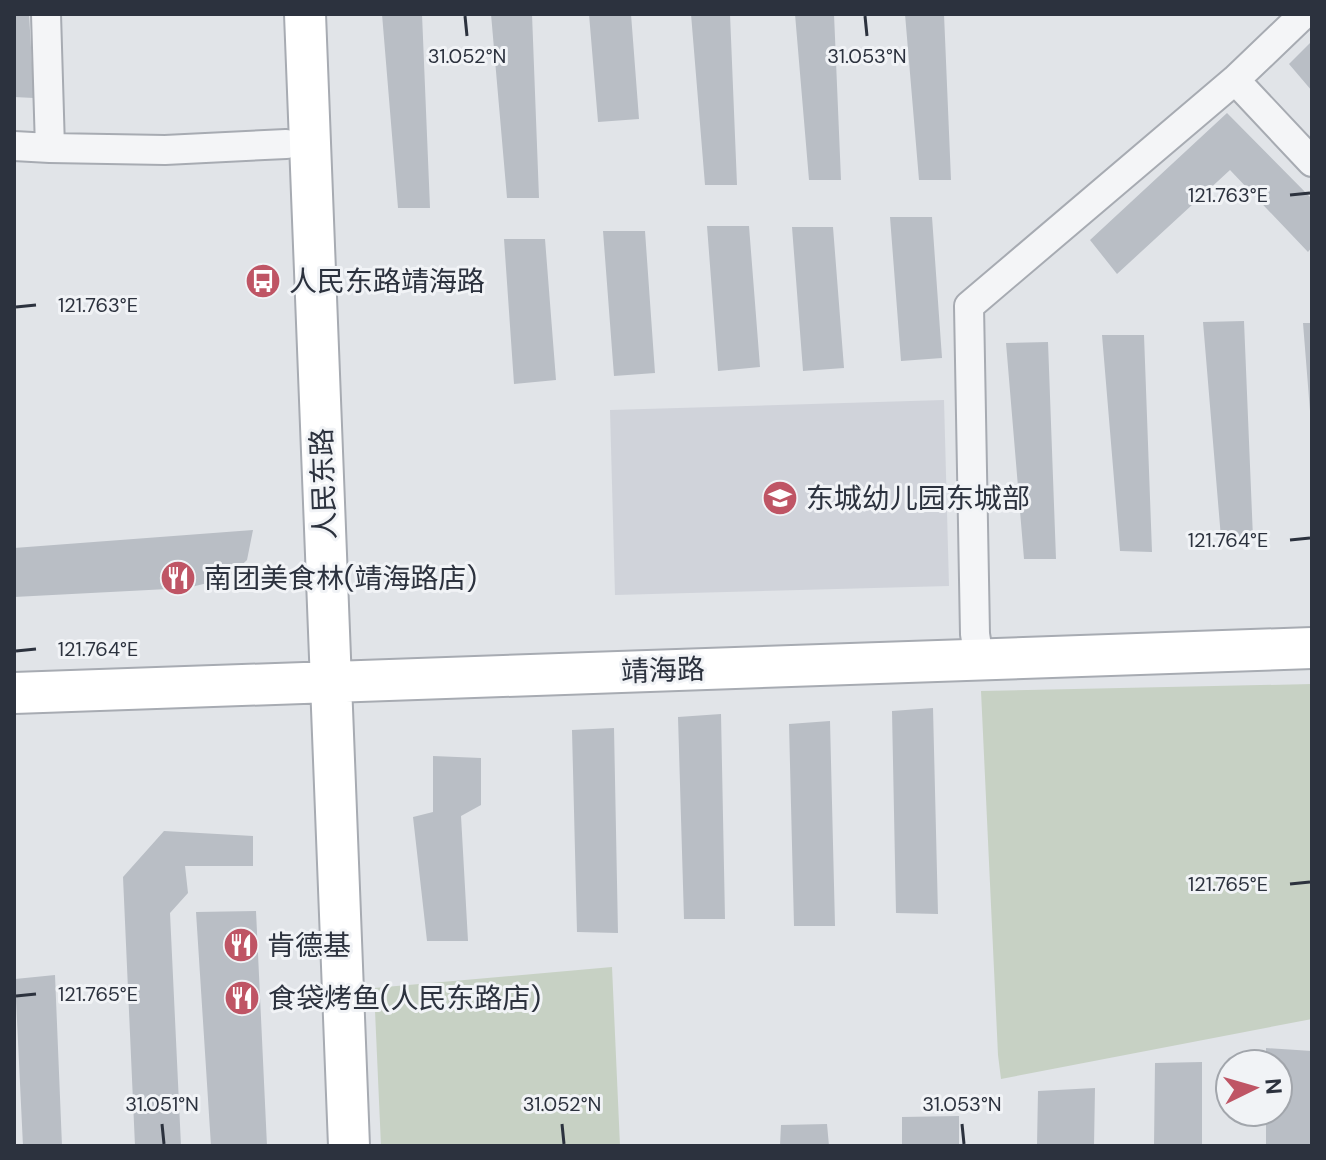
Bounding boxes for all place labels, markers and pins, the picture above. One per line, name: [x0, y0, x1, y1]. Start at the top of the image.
bus stop icon: 人民东路靖海路: [244, 262, 282, 300]
place label: 人民东路靖海路: [289, 263, 485, 300]
school or university icon: 东城幼儿园东城部: [761, 479, 799, 517]
place label: 东城幼儿园东城部: [806, 480, 1030, 517]
restaurant icon: 南团美食林(靖海路店): [159, 559, 197, 597]
place label: 南团美食林(靖海路店): [204, 560, 477, 597]
restaurant icon: 肯德基: [222, 926, 260, 964]
place label: 肯德基: [267, 927, 351, 964]
restaurant icon: 食袋烤鱼(人民东路店): [223, 979, 261, 1017]
place label: 食袋烤鱼(人民东路店): [268, 980, 541, 1017]

